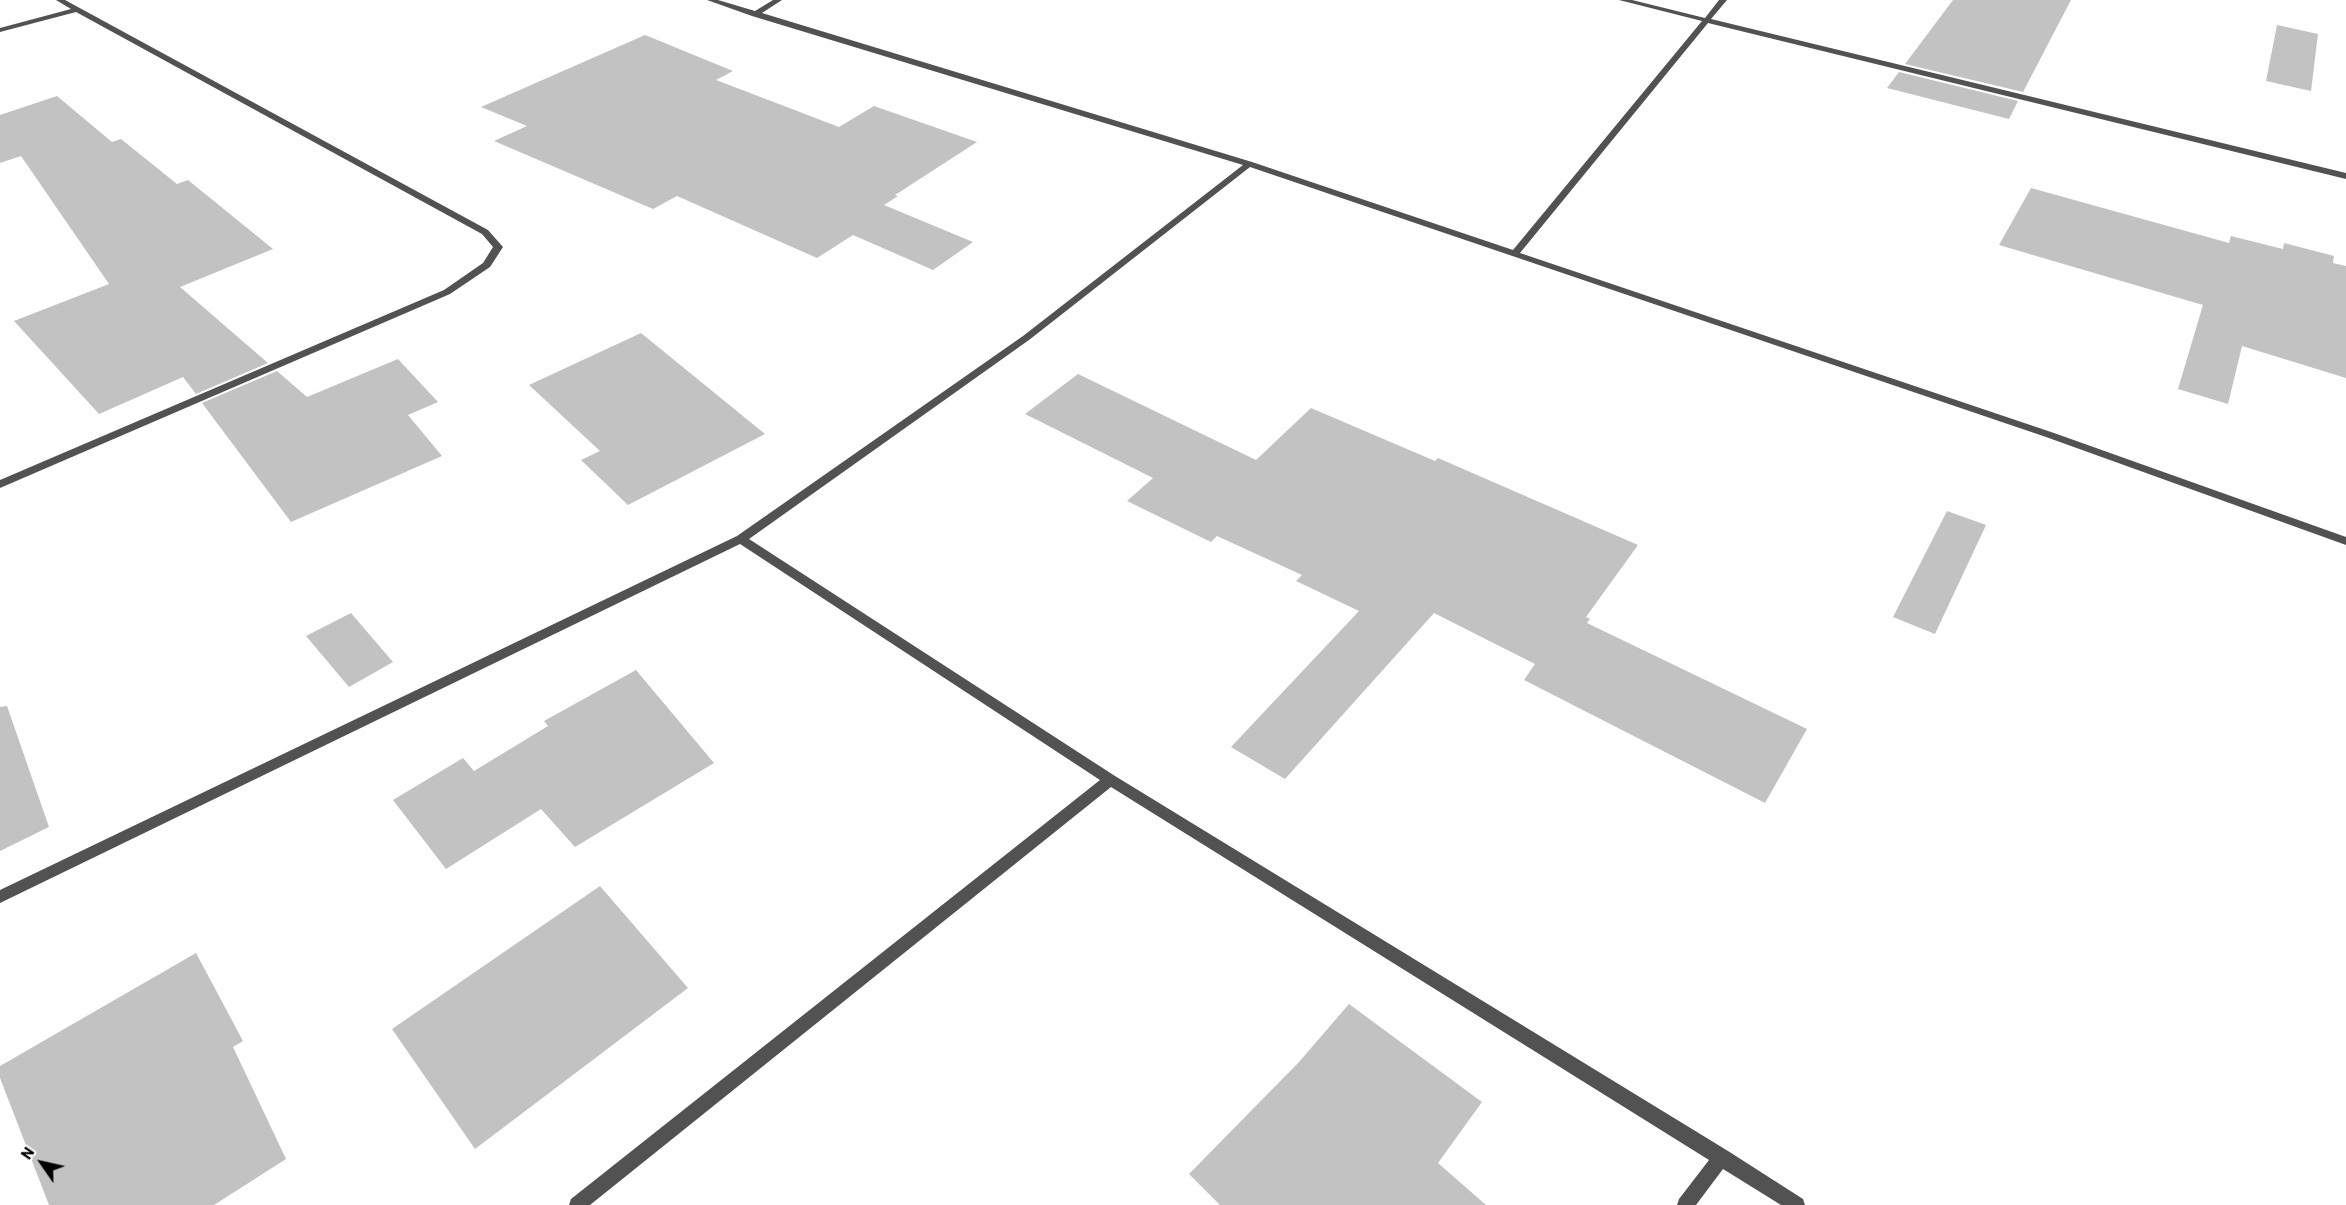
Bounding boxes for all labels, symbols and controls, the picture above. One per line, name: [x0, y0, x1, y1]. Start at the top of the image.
north arrow: [12, 1133, 72, 1193]
text: N: [16, 1143, 38, 1162]

